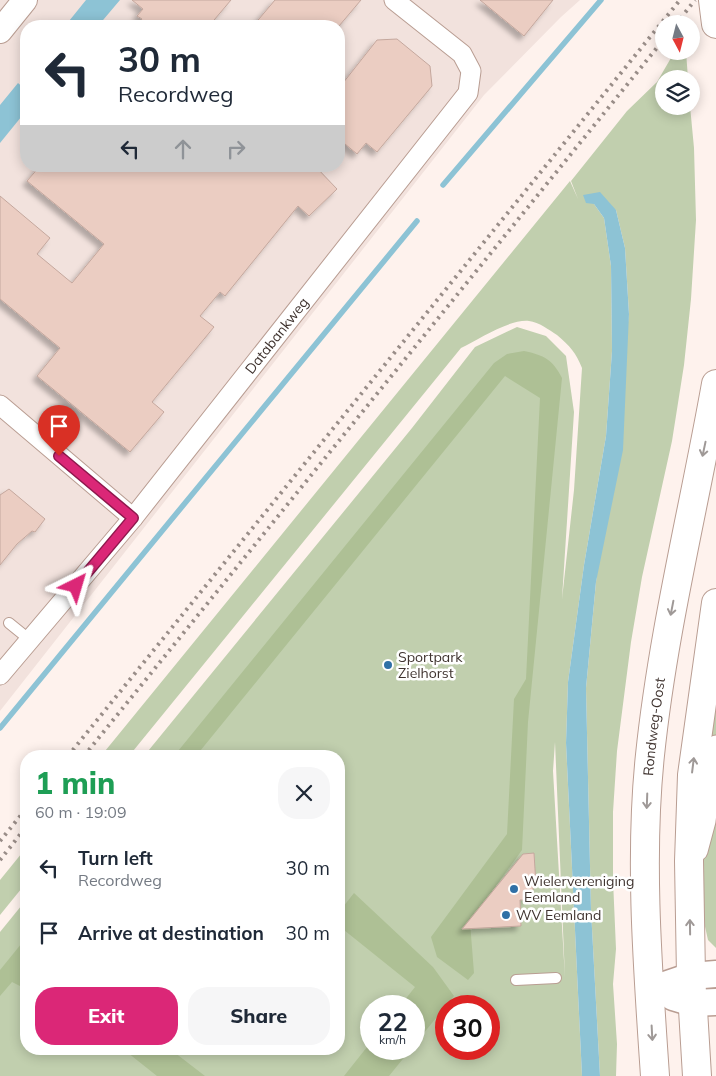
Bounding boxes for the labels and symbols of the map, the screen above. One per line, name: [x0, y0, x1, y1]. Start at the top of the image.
north arrow: [655, 15, 700, 60]
street label: Databankweg: [241, 294, 312, 377]
pin: [38, 405, 80, 456]
one-way arrow: [699, 441, 709, 457]
position arrow: [49, 559, 101, 611]
one-way arrow: [667, 600, 676, 616]
place label: Sportpark Zielhorst: [398, 648, 463, 682]
marker: Sportpark Zielhorst: [382, 659, 394, 671]
street label: Rondweg-Oost: [639, 676, 669, 777]
one-way arrow: [688, 757, 698, 773]
one-way arrow: [642, 793, 651, 809]
place label: Wielervereniging Eemland: [524, 872, 634, 906]
marker: Wielervereniging Eemland: [508, 883, 520, 895]
place label: WV Eemland: [516, 906, 601, 924]
marker: WV Eemland: [500, 909, 512, 921]
one-way arrow: [686, 919, 695, 935]
speed limit sign: 30: [435, 995, 500, 1060]
one-way arrow: [648, 1025, 657, 1041]

